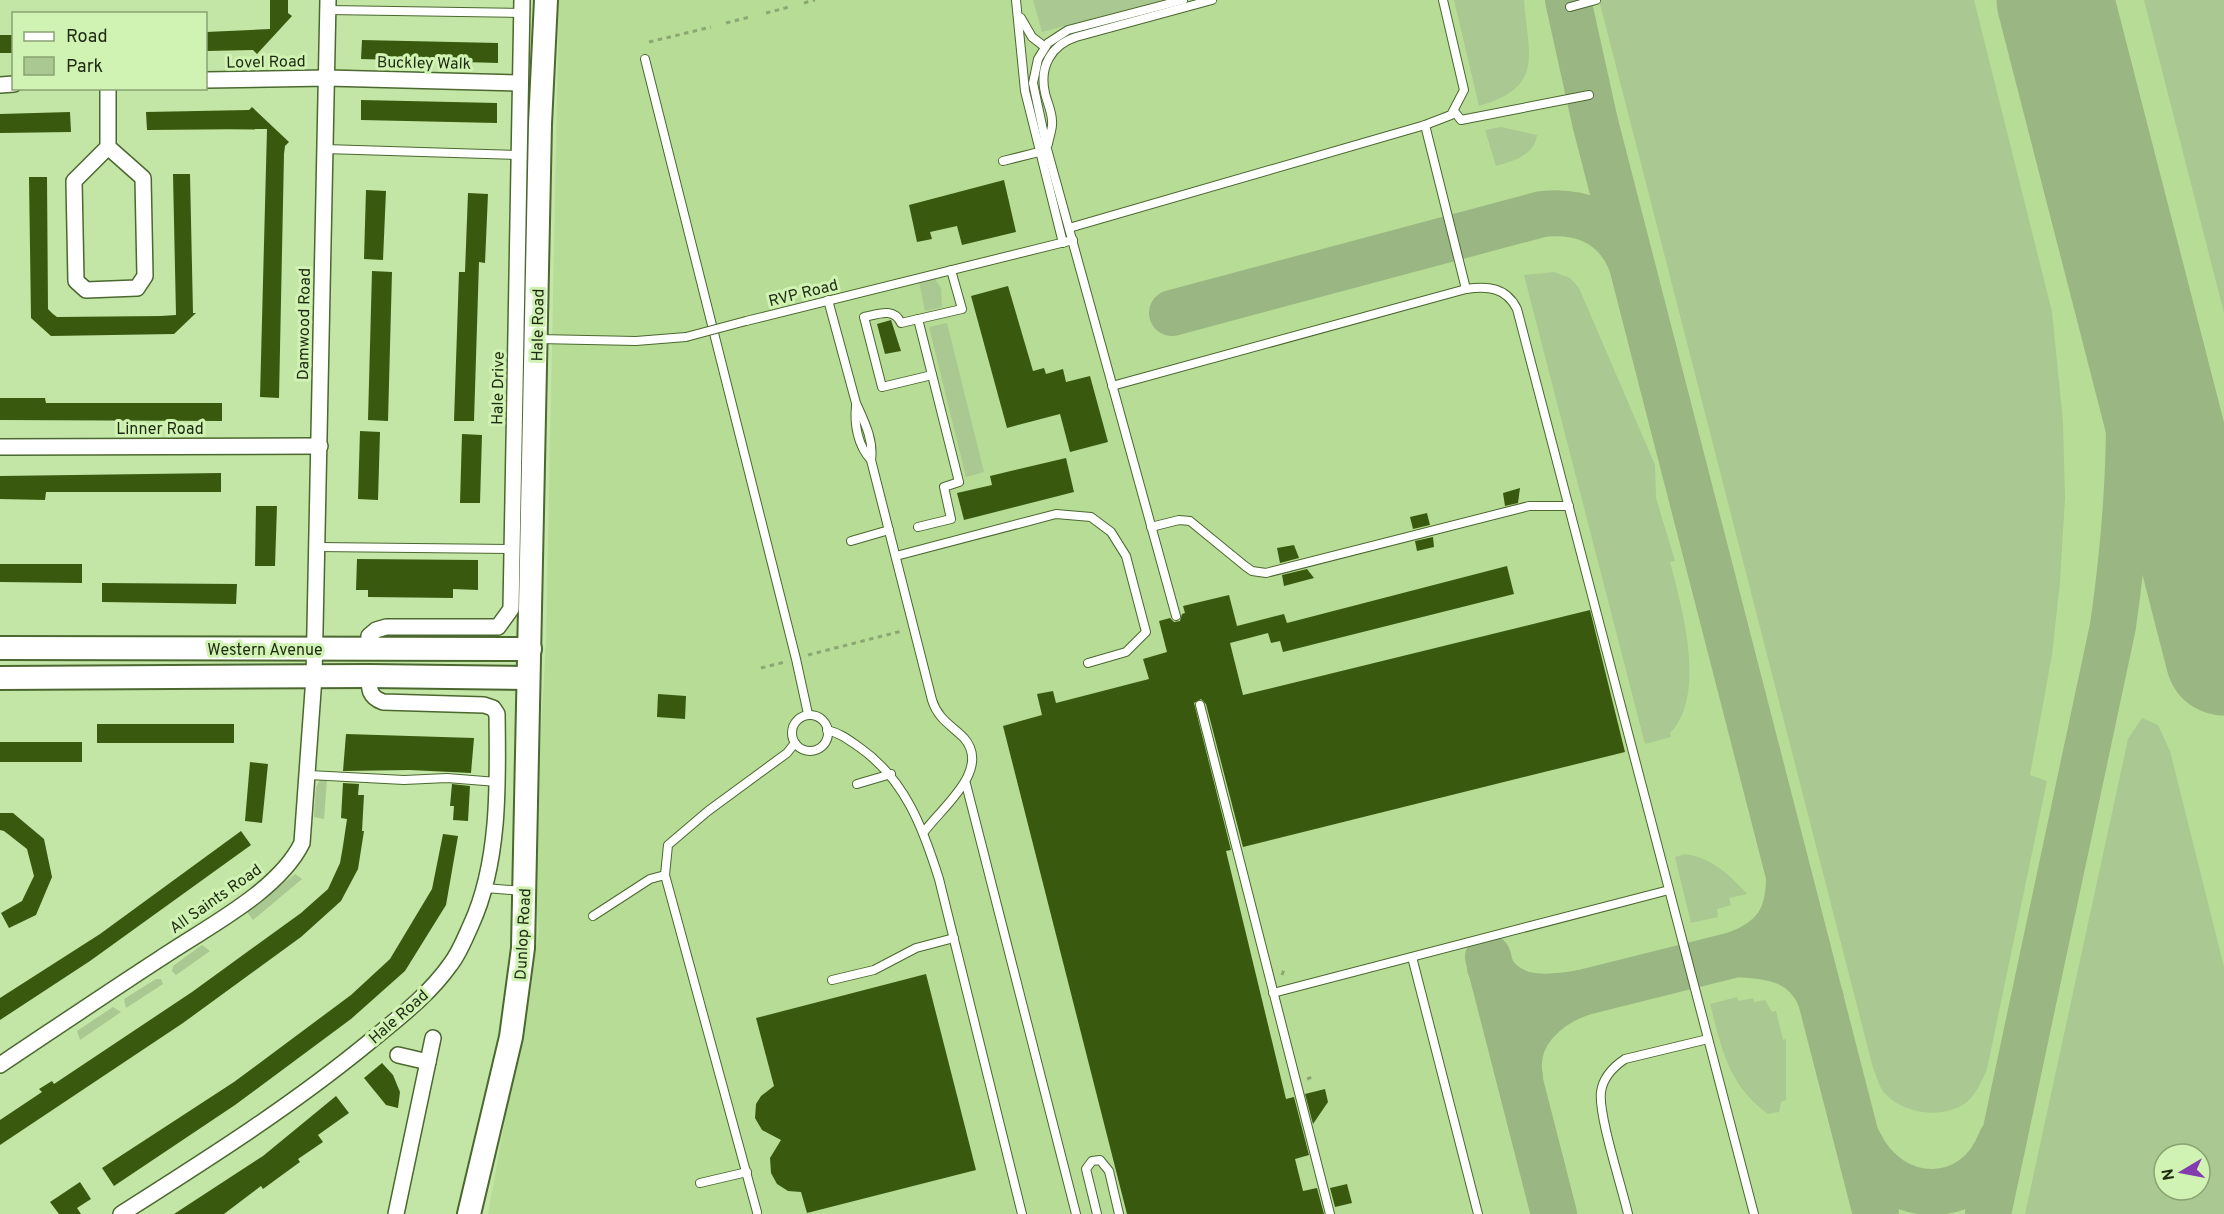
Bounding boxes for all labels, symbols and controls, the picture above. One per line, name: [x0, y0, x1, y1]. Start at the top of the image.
legend: [12, 12, 207, 90]
text: Road: [66, 26, 108, 49]
street label: Lovel Road: [226, 52, 306, 74]
street label: Buckley Walk: [377, 53, 471, 75]
text: Park: [66, 56, 103, 79]
street label: Damwood Road: [294, 268, 316, 380]
street label: RVP Road: [767, 276, 840, 312]
street label: Hale Road: [528, 288, 550, 362]
street label: Hale Drive: [488, 351, 510, 425]
street label: Linner Road: [116, 420, 204, 440]
street label: Western Avenue: [207, 641, 323, 661]
street label: All Saints Road: [166, 860, 266, 939]
street label: Dunlop Road: [512, 888, 536, 981]
street label: Hale Road: [365, 986, 433, 1049]
north arrow: [2152, 1142, 2212, 1202]
text: N: [2158, 1167, 2180, 1182]

